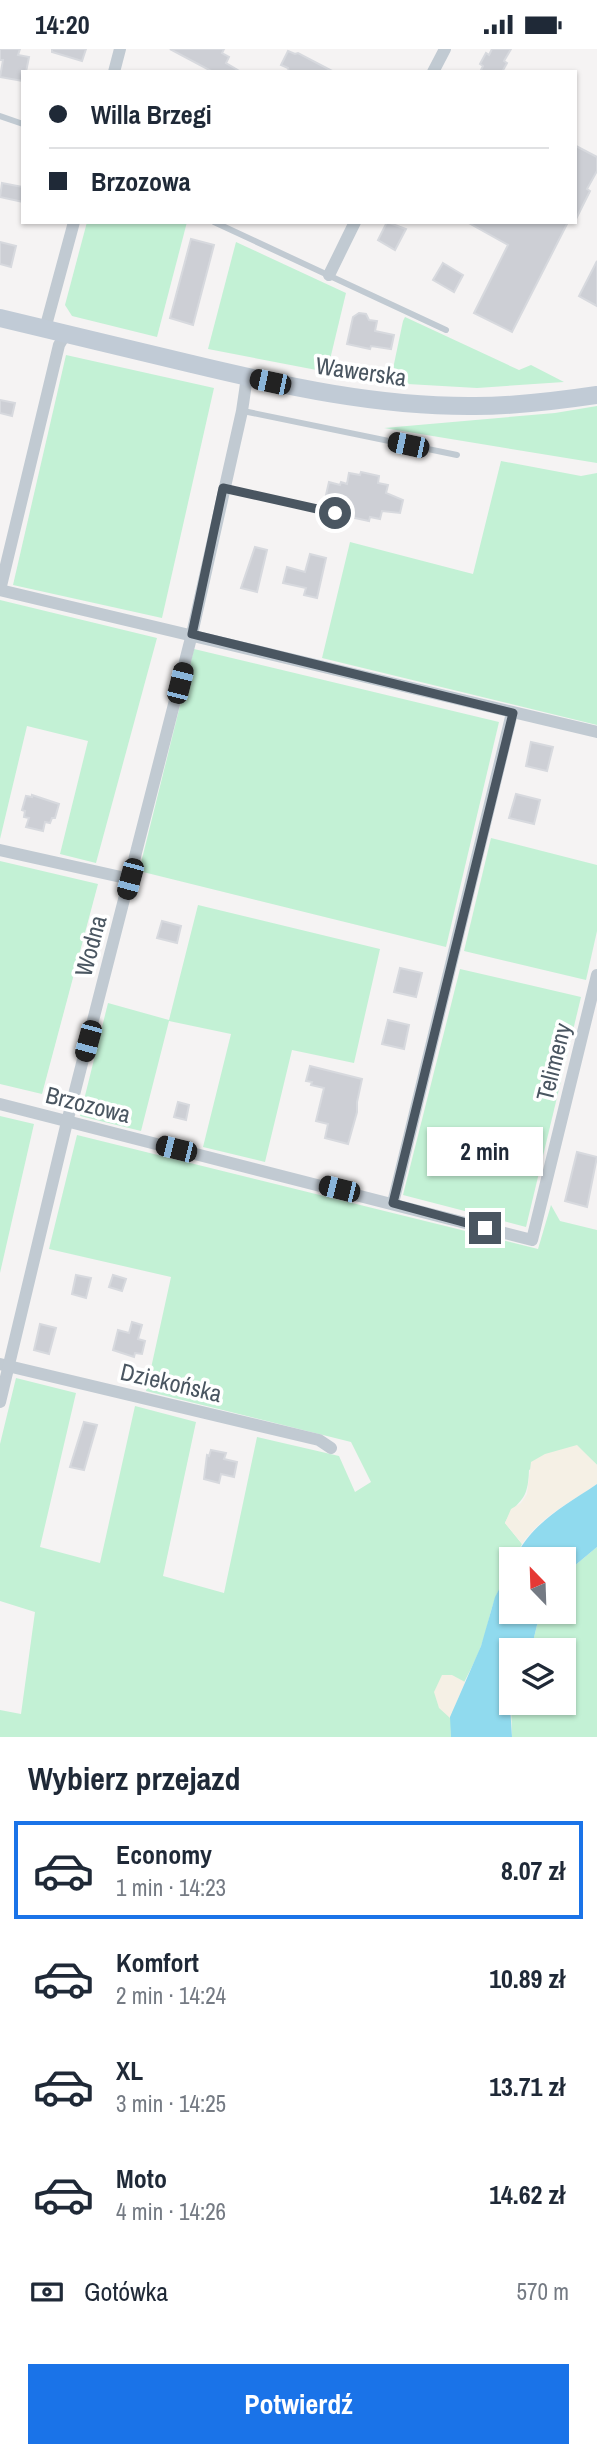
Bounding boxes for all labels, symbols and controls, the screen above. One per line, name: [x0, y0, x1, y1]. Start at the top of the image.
text: 14:20: [35, 7, 90, 42]
text: Willa Brzegi: [91, 97, 212, 132]
text: Brzozowa: [91, 164, 191, 199]
street label: Wawerska: [314, 349, 409, 393]
car: [248, 367, 293, 397]
car: [386, 430, 431, 460]
route start: [319, 497, 351, 529]
car: [165, 660, 196, 706]
car: [115, 856, 146, 902]
street label: Wodna: [67, 912, 114, 980]
car: [73, 1018, 104, 1064]
street label: Telimeny: [528, 1020, 578, 1104]
street label: Brzozowa: [42, 1078, 134, 1130]
callout: 2 min: [427, 1127, 543, 1175]
car: [154, 1134, 199, 1164]
text: 2 min: [460, 1136, 510, 1167]
car: [317, 1174, 362, 1204]
route end: [469, 1212, 501, 1244]
street label: Dziekońska: [118, 1355, 225, 1409]
north arrow: [499, 1547, 576, 1624]
map controls: [499, 1547, 576, 1715]
button: layers: [499, 1638, 576, 1715]
text: Wybierz przejazd: [28, 1757, 240, 1800]
text: Economy: [116, 1837, 212, 1872]
icon: car: [32, 1839, 95, 1902]
text: 8.07 zł: [501, 1853, 565, 1888]
text: 1 min · 14:23: [116, 1872, 226, 1903]
text: Komfort: [116, 1945, 199, 1980]
icon: car: [32, 1947, 95, 2010]
text: 10.89 zł: [489, 1961, 565, 1996]
text: 2 min · 14:24: [116, 1980, 226, 2011]
text: XL: [116, 2053, 143, 2088]
icon: car: [32, 2055, 95, 2118]
text: 13.71 zł: [489, 2069, 565, 2104]
text: 3 min · 14:25: [116, 2088, 226, 2119]
text: Moto: [116, 2161, 167, 2196]
icon: car: [32, 2163, 95, 2226]
text: 14.62 zł: [489, 2177, 565, 2212]
text: 4 min · 14:26: [116, 2196, 226, 2227]
icon: cash: [28, 2273, 66, 2311]
text: Gotówka: [84, 2274, 168, 2309]
text: 570 m: [517, 2276, 569, 2307]
button: Potwierdź: [28, 2364, 569, 2444]

